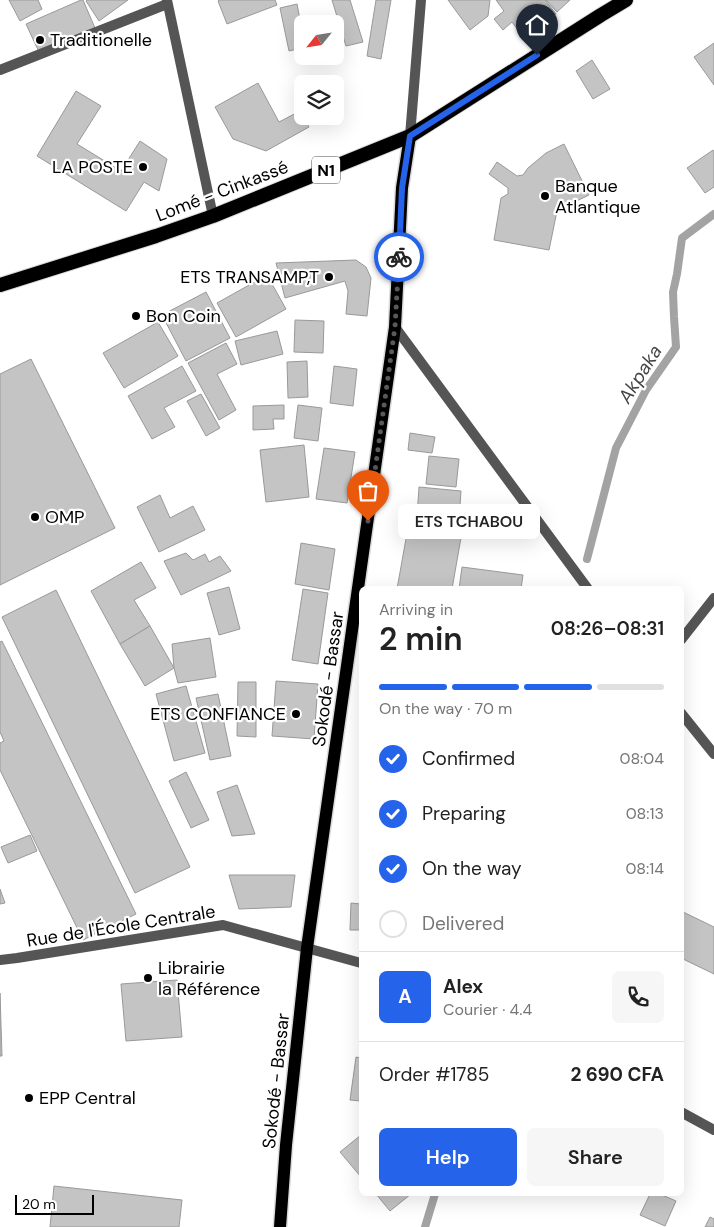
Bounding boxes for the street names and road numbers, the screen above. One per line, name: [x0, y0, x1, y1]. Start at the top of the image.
street label: Lomé - Cinkassé: [152, 155, 292, 227]
road number: N1: [312, 156, 340, 184]
street label: Sokodé - Bassar: [307, 610, 349, 748]
street label: Rue de l'École Centrale: [25, 899, 217, 953]
street label: Sokodé - Bassar: [257, 1012, 295, 1150]

